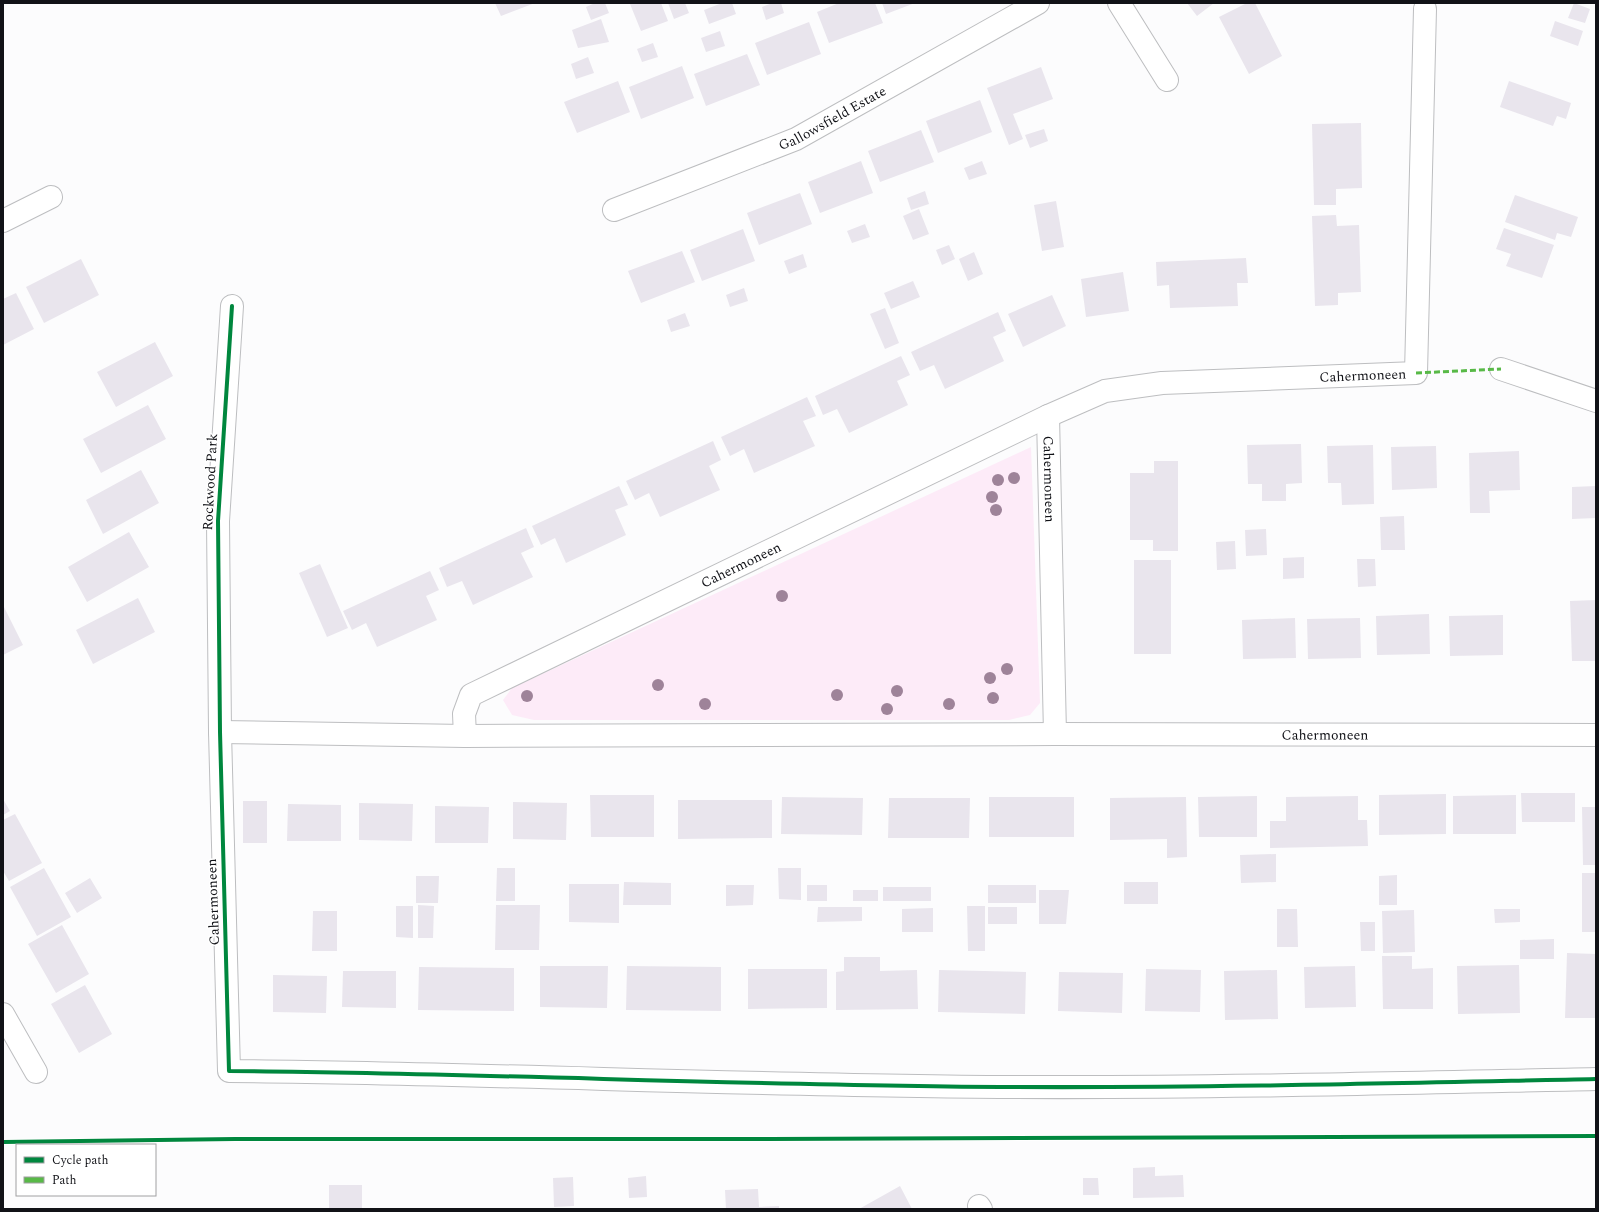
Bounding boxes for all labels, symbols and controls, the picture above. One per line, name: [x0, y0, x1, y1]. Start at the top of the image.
street label: Gallowsfield Estate: [775, 80, 890, 155]
street label: Cahermoneen: [1319, 363, 1407, 387]
street label: Rockwood Park: [197, 433, 223, 531]
street label: Cahermoneen: [1038, 435, 1061, 523]
street label: Cahermoneen: [697, 536, 785, 593]
street label: Cahermoneen: [1281, 724, 1368, 745]
street label: Cahermoneen: [201, 858, 225, 946]
legend: [16, 1144, 156, 1196]
text: Cycle path: [52, 1151, 109, 1170]
text: Path: [52, 1171, 77, 1190]

